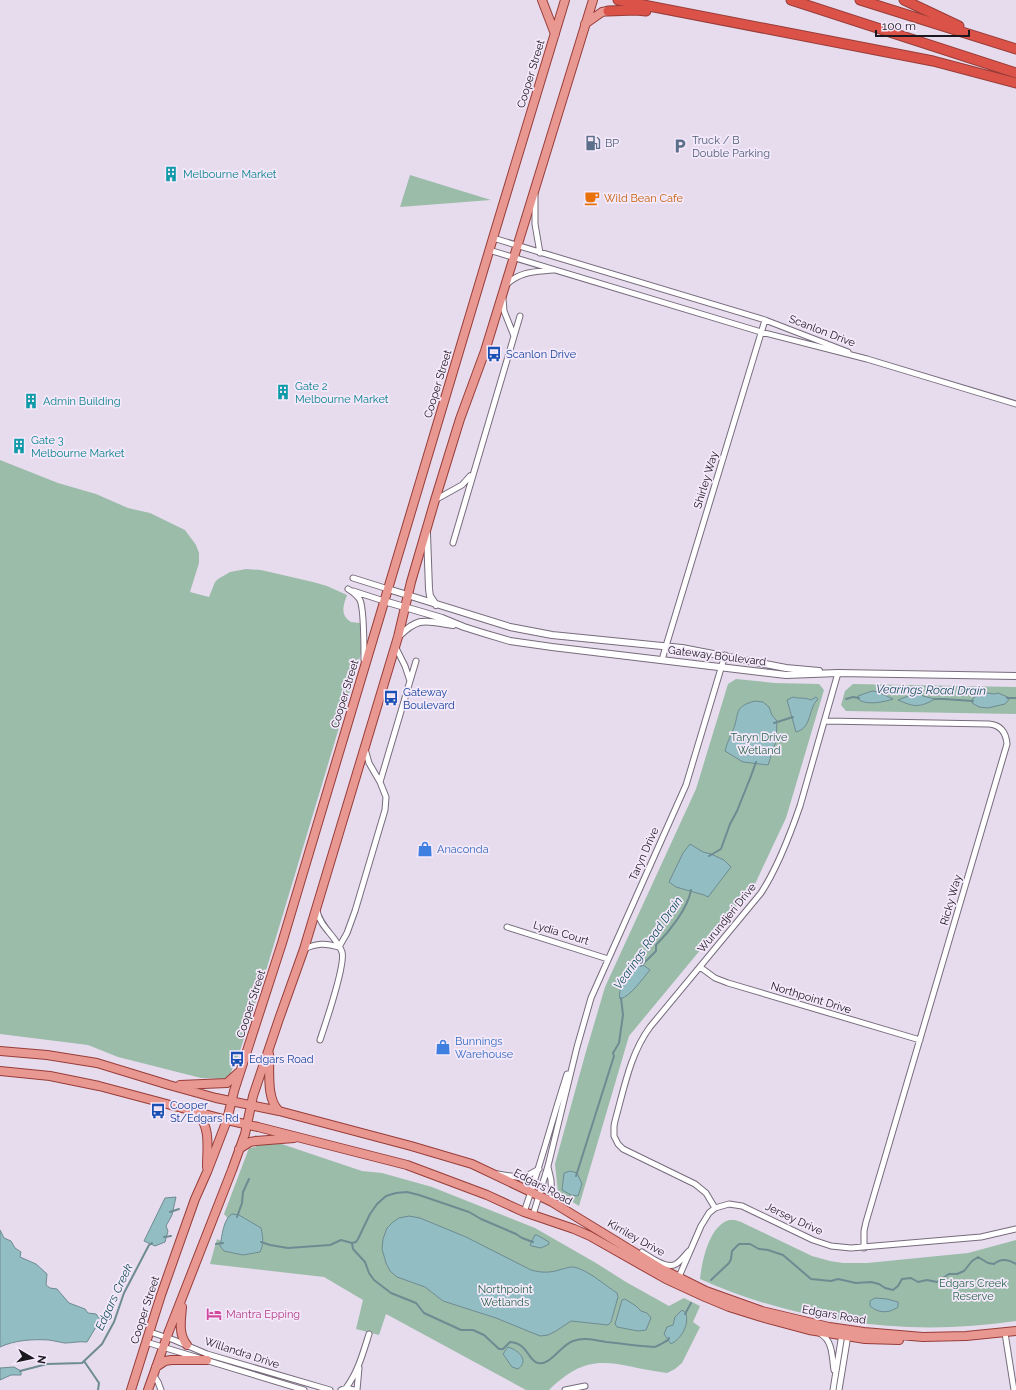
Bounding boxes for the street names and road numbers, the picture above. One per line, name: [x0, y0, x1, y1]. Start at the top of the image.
street label: Cooper Street: [514, 38, 548, 110]
street label: Scanlon Drive: [787, 312, 858, 350]
street label: Cooper Street: [421, 348, 455, 420]
street label: Shirley Way: [691, 450, 721, 510]
street label: Gateway Boulevard: [667, 644, 767, 668]
street label: Cooper Street: [328, 658, 362, 730]
street label: Taryn Drive: [627, 825, 662, 883]
street label: Ricky Way: [938, 873, 964, 927]
street label: Wurundjeri Drive: [695, 880, 759, 955]
street label: Lydia Court: [532, 918, 591, 948]
street label: Cooper Street: [234, 968, 268, 1040]
street label: Northpoint Drive: [769, 980, 853, 1017]
street label: Edgars Road: [511, 1166, 575, 1208]
street label: Jersey Drive: [763, 1200, 825, 1238]
street label: Kirriley Drive: [605, 1217, 667, 1259]
street label: Cooper Street: [128, 1274, 162, 1346]
street label: Edgars Road: [801, 1303, 867, 1327]
street label: Willandra Drive: [203, 1335, 282, 1371]

